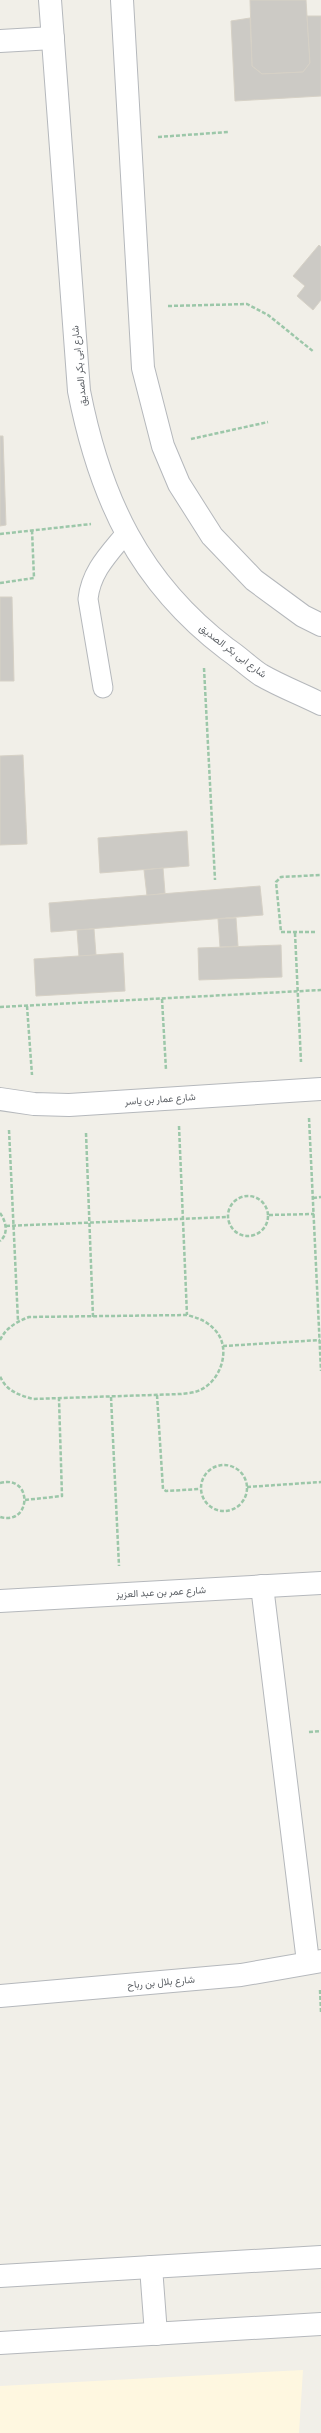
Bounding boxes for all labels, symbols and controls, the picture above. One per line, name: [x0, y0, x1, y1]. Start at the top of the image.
street label: شارع ابى بكر الصديق: [67, 325, 91, 407]
street label: شارع ابى بكر الصديق: [196, 621, 270, 682]
street label: شارع عمار بن ياسر: [123, 1089, 196, 1109]
street label: شارع عمر بن عبد العزيز: [115, 1582, 206, 1602]
street label: شارع بلال بن رباح: [127, 1972, 195, 1992]

